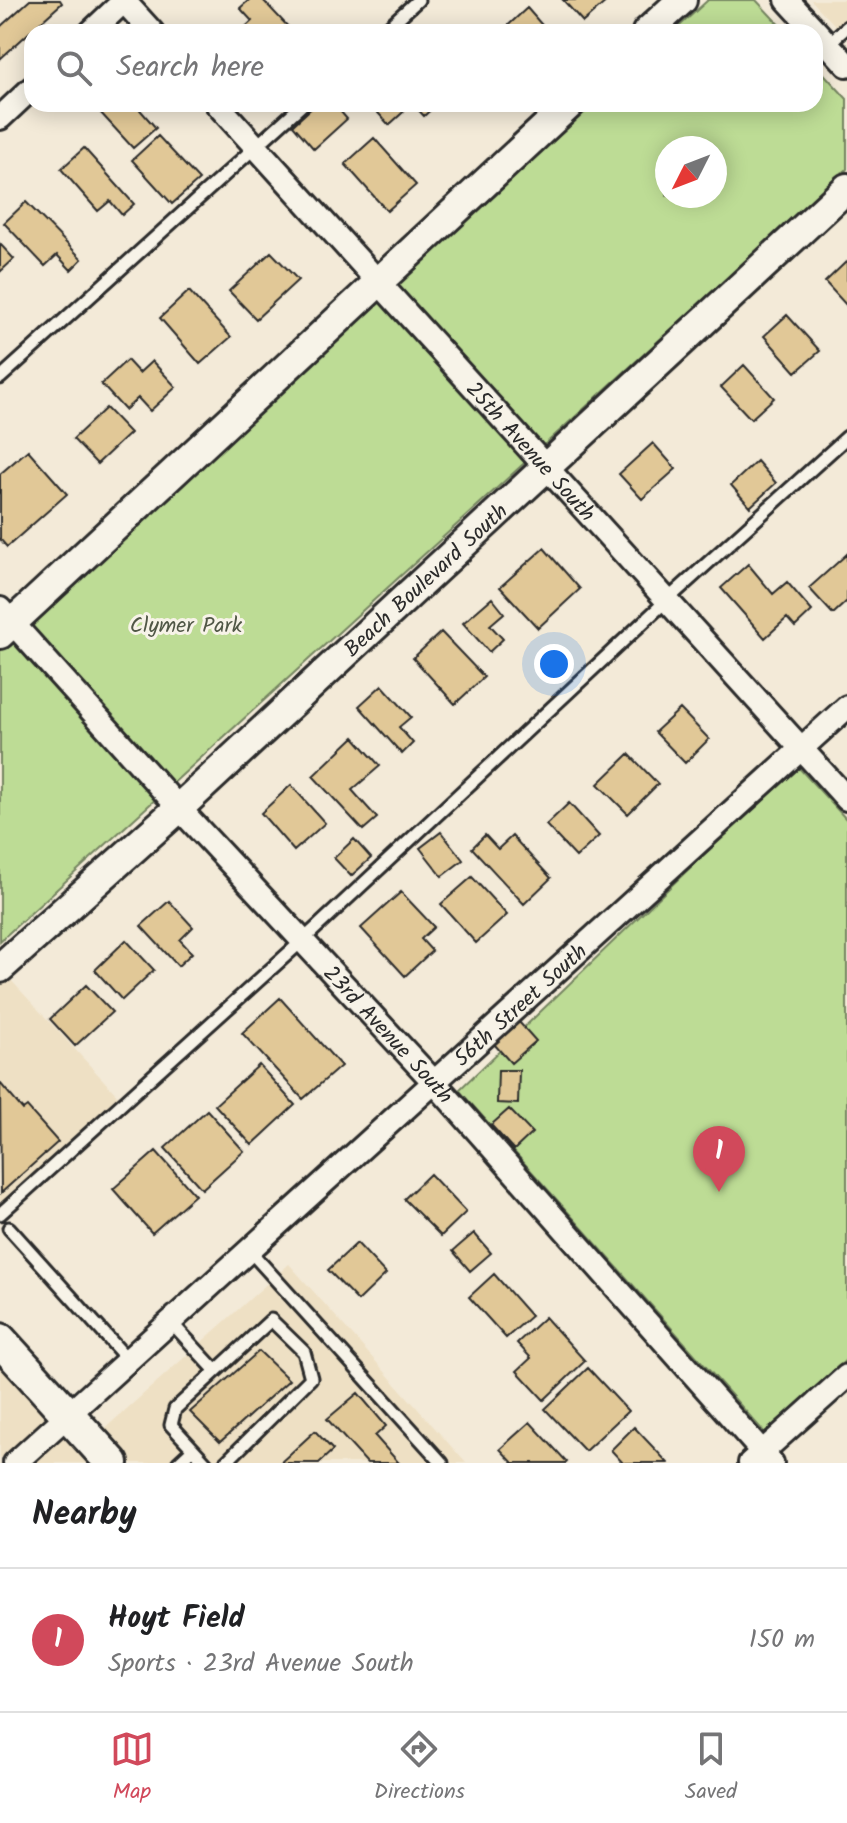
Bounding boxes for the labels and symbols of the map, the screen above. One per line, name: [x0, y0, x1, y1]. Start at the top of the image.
north arrow: [655, 136, 727, 208]
street label: 25th Avenue South: [456, 374, 603, 531]
street label: Beach Boulevard South: [337, 496, 517, 667]
park label: Clymer Park: [130, 609, 243, 644]
your location: [534, 644, 574, 684]
street label: 56th Street South: [447, 936, 596, 1076]
street label: 23rd Avenue South: [314, 958, 461, 1113]
pin: 1: [693, 1126, 745, 1192]

